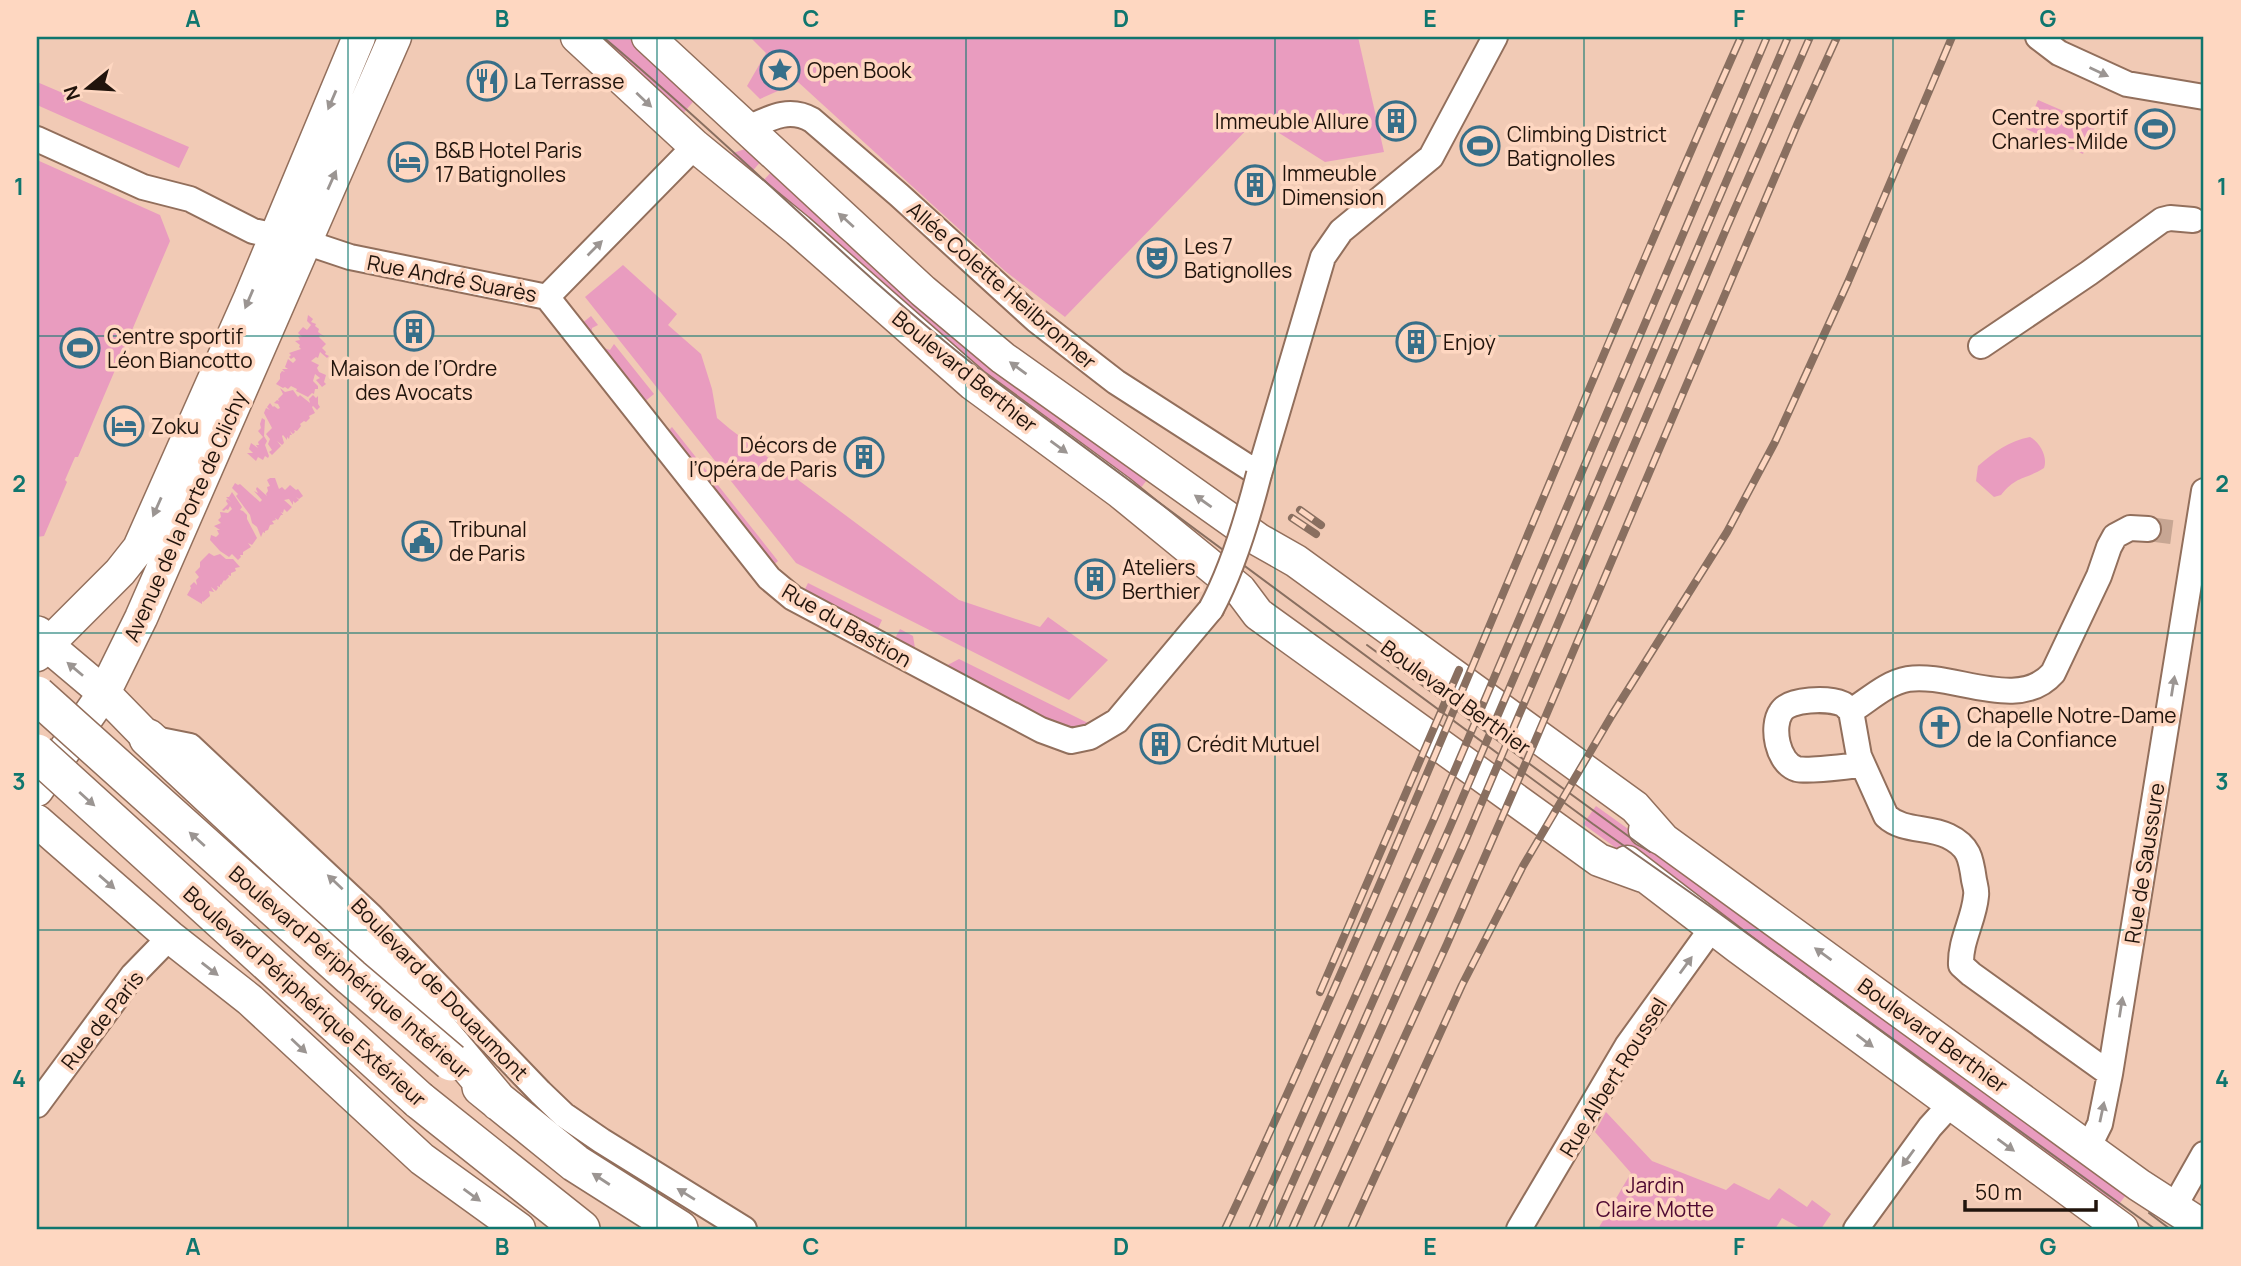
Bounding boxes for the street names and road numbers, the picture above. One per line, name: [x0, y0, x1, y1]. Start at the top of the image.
street label: Allée Colette Heilbronner: [902, 195, 1103, 375]
street label: Rue André Suarès: [365, 248, 539, 308]
street label: Boulevard Berthier: [887, 304, 1044, 438]
street label: Avenue de la Porte de Clichy: [117, 386, 253, 646]
street label: Rue du Bastion: [777, 577, 917, 673]
street label: Boulevard Berthier: [1376, 633, 1537, 761]
street label: Rue de Saussure: [2117, 781, 2171, 945]
street label: Boulevard Périphérique Intérieur: [223, 859, 477, 1085]
street label: Boulevard Périphérique Extérieur: [178, 879, 433, 1113]
street label: Boulevard de Douaumont: [345, 892, 535, 1086]
street label: Rue de Paris: [54, 965, 150, 1075]
street label: Boulevard Berthier: [1853, 971, 2014, 1099]
street label: Rue Albert Roussel: [1553, 992, 1673, 1162]

